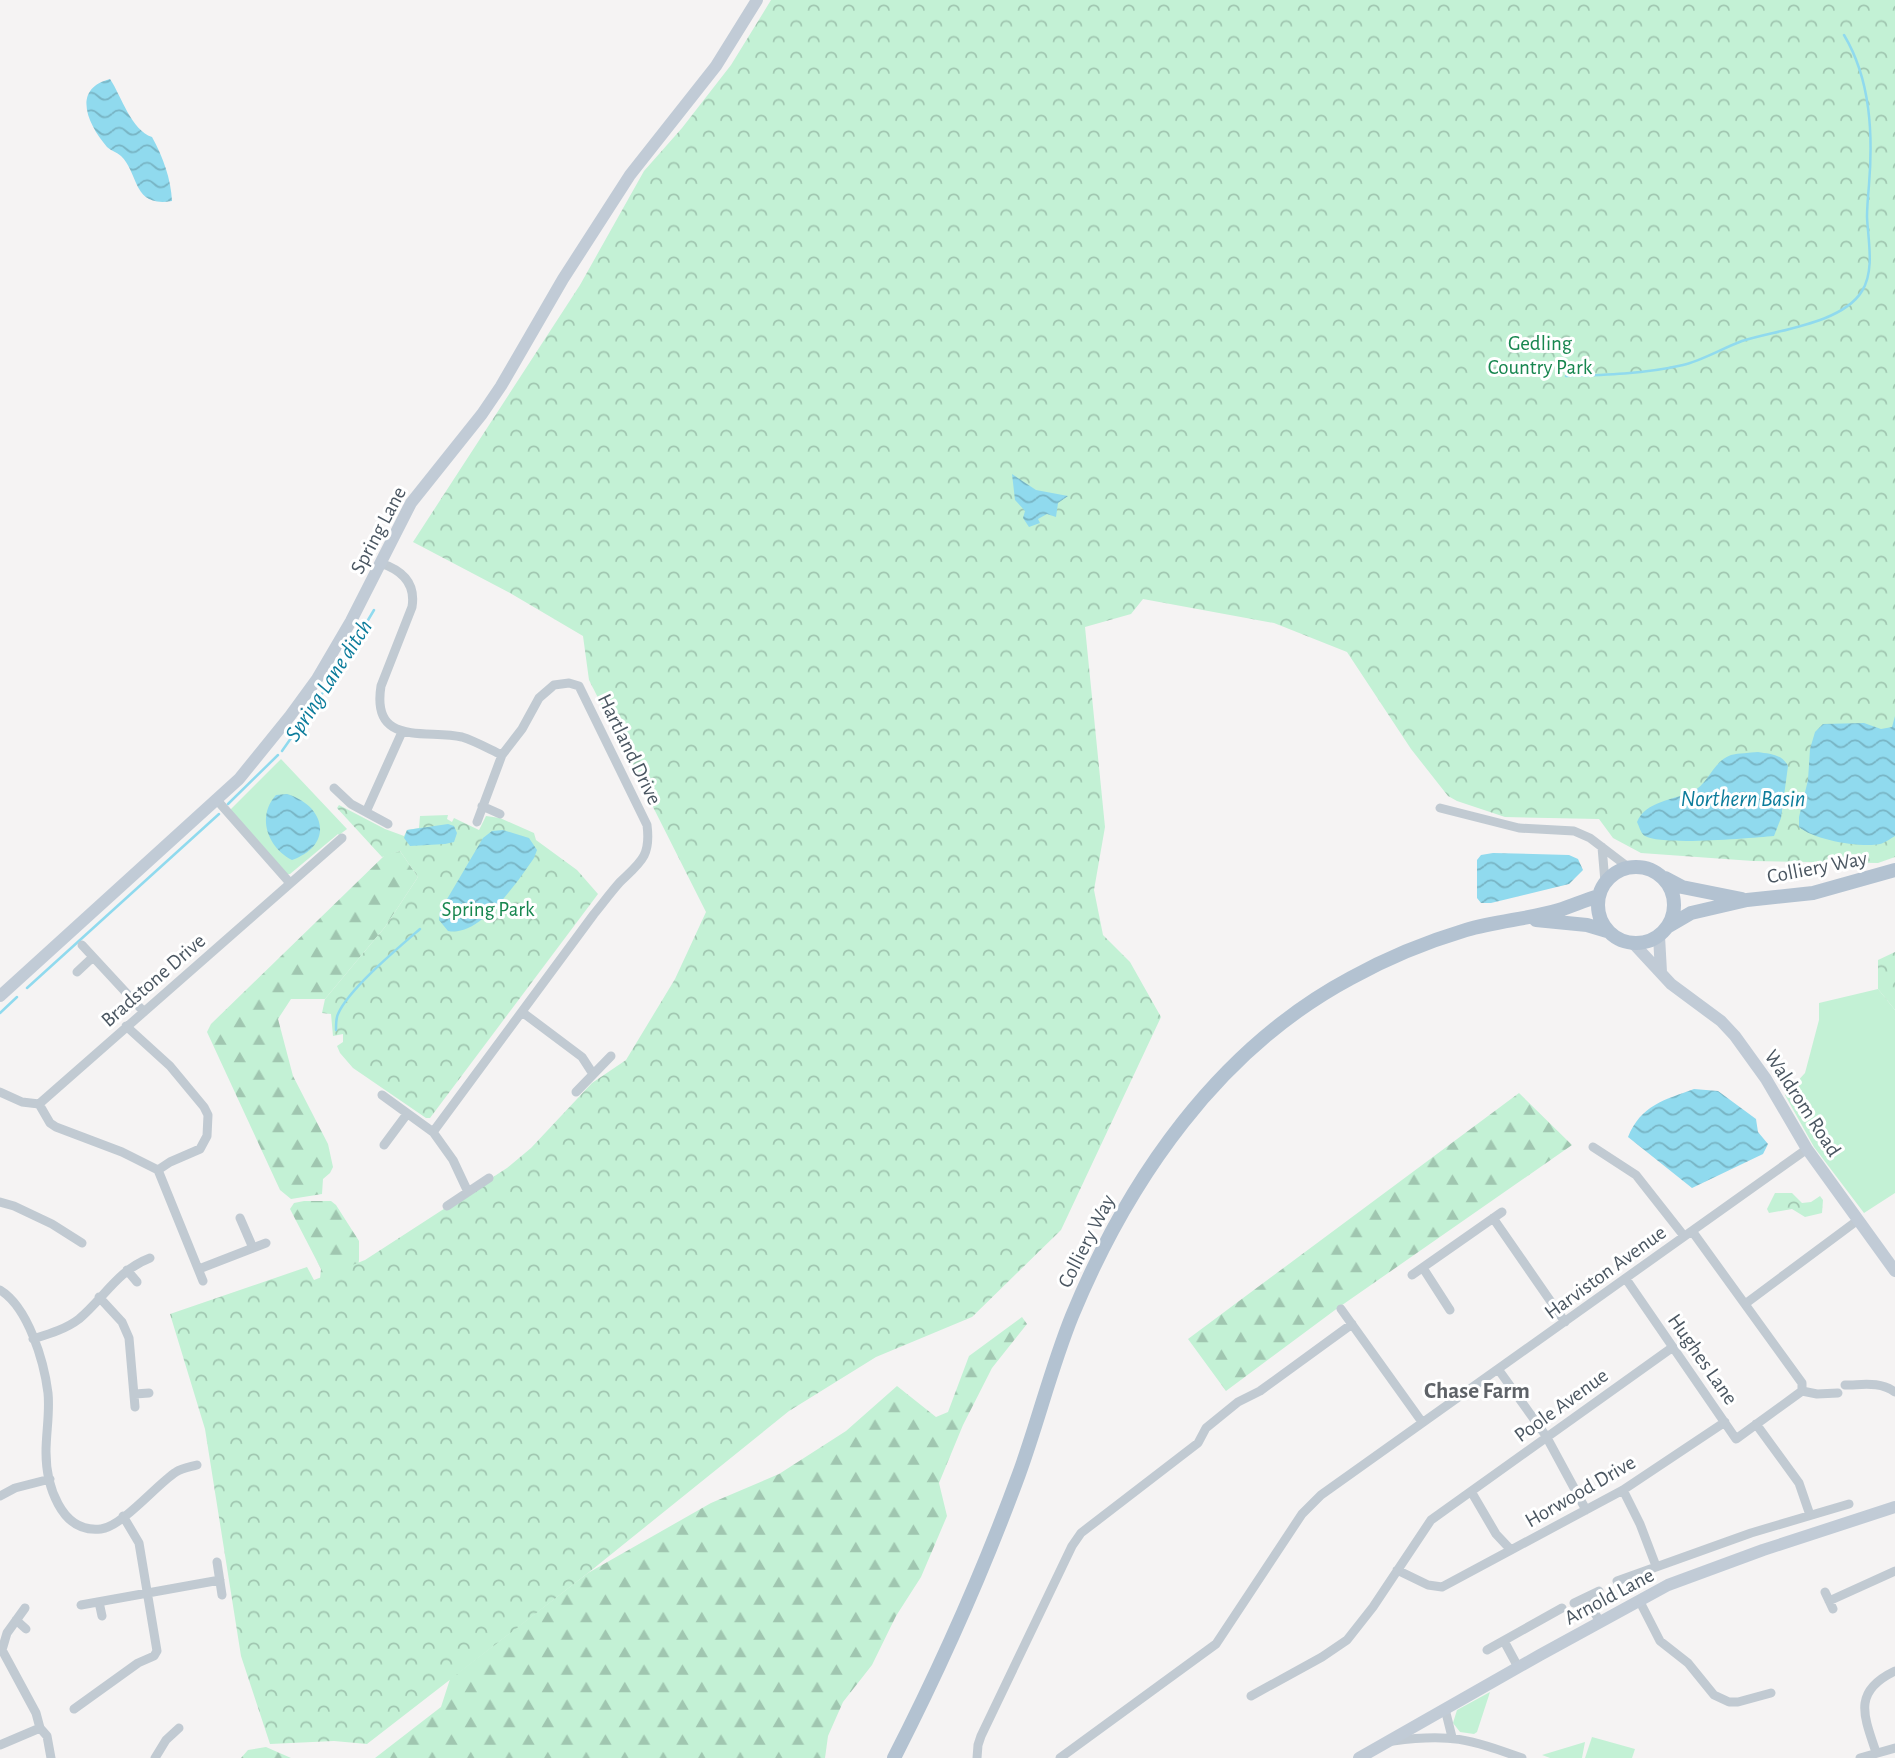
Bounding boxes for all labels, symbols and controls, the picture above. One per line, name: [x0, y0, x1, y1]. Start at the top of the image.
park label: Gedling Country Park: [1488, 333, 1593, 378]
street label: Spring Lane: [347, 483, 410, 577]
water label: Spring Lane ditch: [281, 616, 377, 746]
street label: Hartland Drive: [594, 690, 665, 808]
water label: Northern Basin: [1681, 788, 1805, 811]
street label: Colliery Way: [1765, 848, 1869, 887]
park label: Spring Park: [441, 899, 535, 920]
street label: Bradstone Drive: [97, 930, 209, 1031]
street label: Waldrom Road: [1760, 1046, 1845, 1160]
street label: Colliery Way: [1054, 1191, 1119, 1291]
street label: Harviston Avenue: [1541, 1222, 1670, 1323]
street label: Hughes Lane: [1664, 1310, 1741, 1409]
street label: Poole Avenue: [1511, 1365, 1612, 1446]
district label: Chase Farm: [1424, 1380, 1530, 1403]
street label: Horwood Drive: [1521, 1451, 1639, 1531]
street label: Arnold Lane: [1561, 1564, 1657, 1629]

